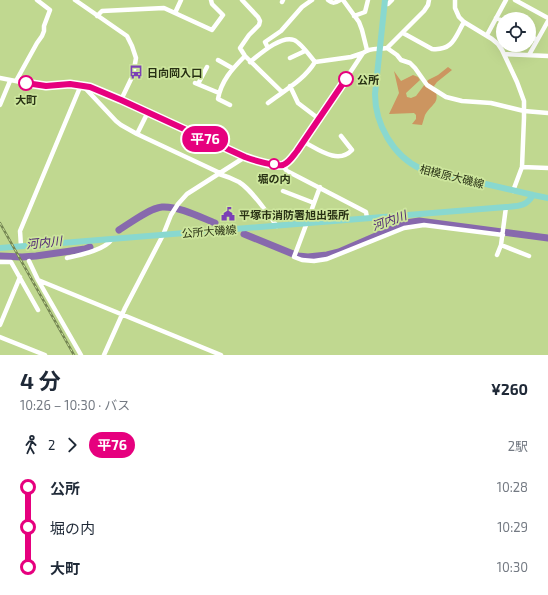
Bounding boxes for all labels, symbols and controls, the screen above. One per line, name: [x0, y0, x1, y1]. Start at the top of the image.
map controls: [496, 12, 536, 52]
button: locate: [496, 12, 536, 52]
bus stop icon: 日向岡入口: [128, 64, 144, 80]
place label: 日向岡入口: [147, 66, 202, 79]
marker: 公所: [338, 71, 354, 87]
place label: 公所: [357, 73, 379, 86]
marker: 大町: [18, 75, 34, 91]
place label: 大町: [15, 93, 37, 106]
line badge: 平76: [182, 126, 228, 152]
text: 平76: [190, 130, 220, 147]
marker: 堀の内: [268, 158, 280, 170]
street label: 相模原大磯線: [418, 162, 486, 190]
place label: 堀の内: [258, 172, 291, 185]
public building icon: 平塚市消防署旭出張所: [220, 206, 236, 222]
water label: 河内川: [370, 207, 410, 233]
place label: 平塚市消防署旭出張所: [239, 208, 349, 221]
street label: 公所大磯線: [181, 223, 237, 239]
water label: 河内川: [25, 233, 65, 251]
text: 4 分: [20, 367, 61, 393]
text: ¥260: [491, 380, 528, 398]
text: 10:26 – 10:30 · バス: [20, 397, 130, 413]
icon: walk: [20, 434, 42, 456]
icon: forward: [61, 434, 83, 456]
text: 平76: [97, 436, 127, 453]
text: 2: [48, 437, 55, 453]
text: 2駅: [508, 438, 528, 454]
text: 公所: [50, 479, 80, 497]
text: 10:28: [497, 479, 528, 495]
text: 堀の内: [50, 519, 95, 537]
text: 10:29: [497, 519, 528, 535]
text: 大町: [50, 559, 80, 577]
text: 10:30: [497, 559, 528, 575]

